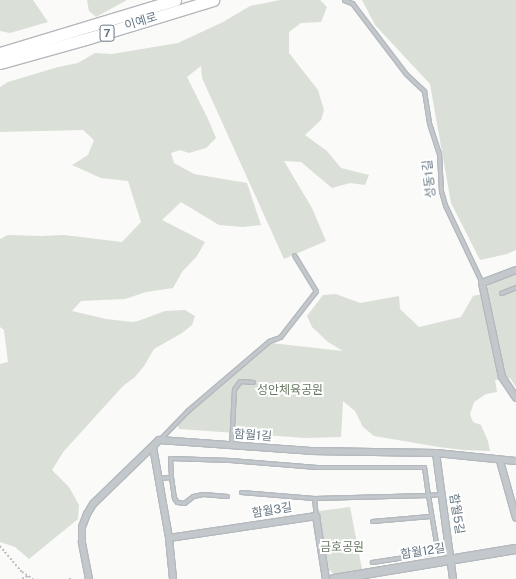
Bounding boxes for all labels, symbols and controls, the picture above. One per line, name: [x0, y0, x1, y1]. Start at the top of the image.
street label: 이예로: [123, 10, 159, 34]
road number: 7: [99, 24, 115, 42]
street label: 성동1길: [421, 159, 439, 199]
park label: 성안체육공원: [257, 384, 323, 398]
street label: 함월1길: [234, 427, 272, 445]
street label: 함월5길: [446, 493, 466, 535]
street label: 함월3길: [251, 501, 293, 521]
park label: 금호공원: [320, 541, 364, 555]
street label: 함월12길: [400, 541, 446, 563]

